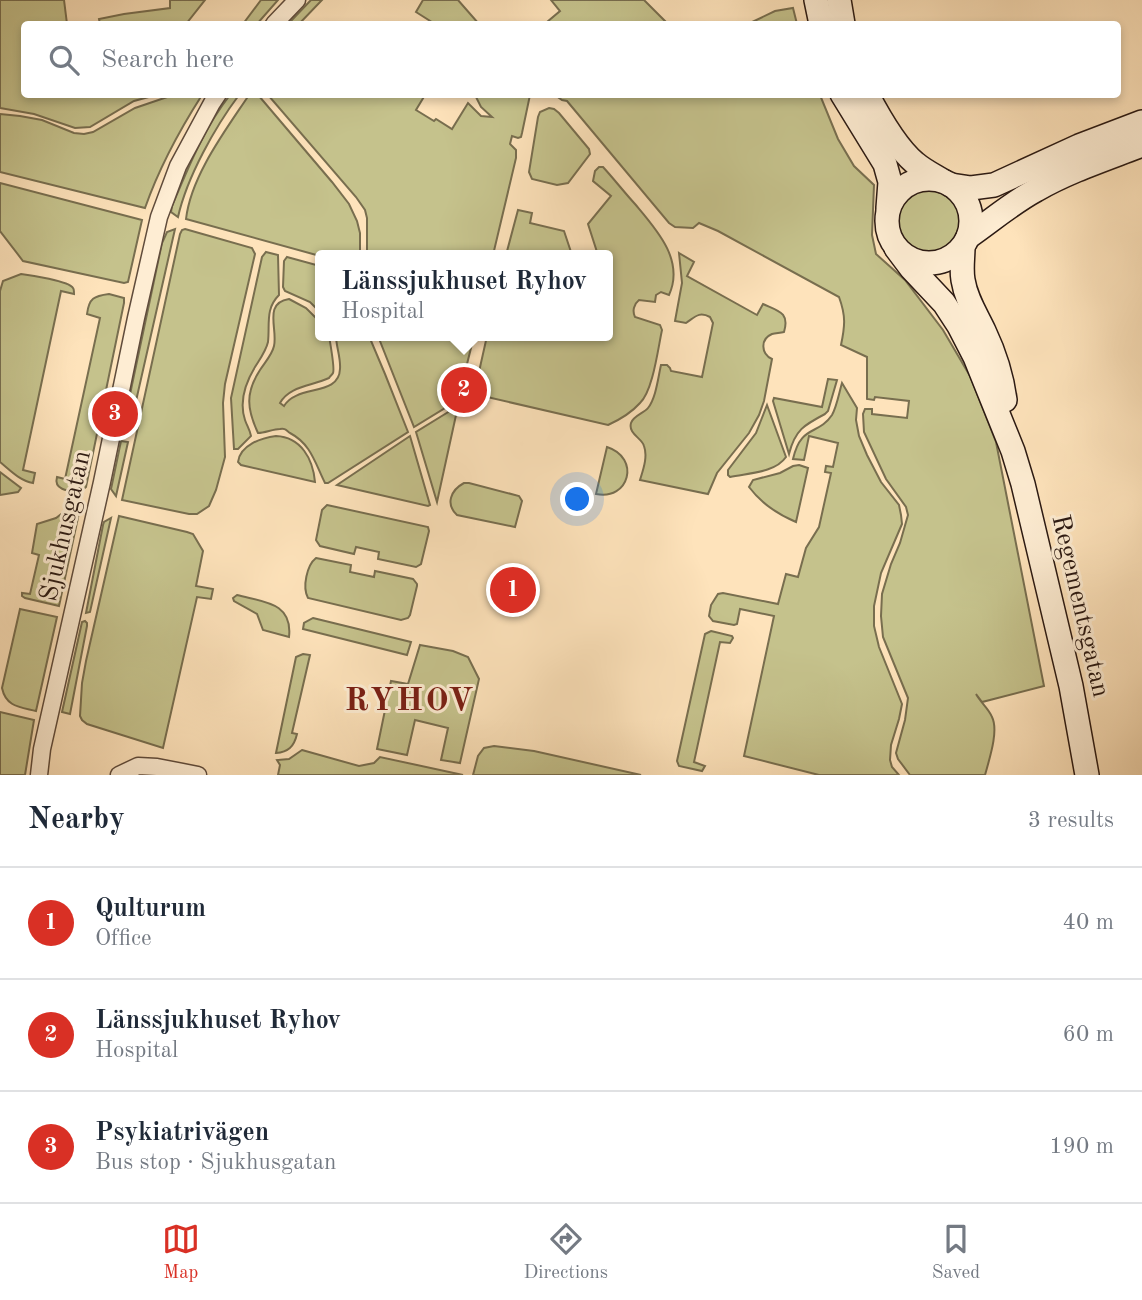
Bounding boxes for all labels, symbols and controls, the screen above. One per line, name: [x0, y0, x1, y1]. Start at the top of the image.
search box: [21, 21, 1121, 98]
icon: search: [45, 41, 83, 79]
text: Search here: [101, 47, 234, 73]
popup: [315, 250, 613, 341]
text: Länssjukhuset Ryhov: [341, 269, 587, 295]
text: Hospital: [341, 300, 424, 323]
pin: 2: [441, 364, 487, 416]
pin: 3: [92, 388, 138, 440]
street label: Sjukhusgatan: [36, 448, 96, 604]
your location: [560, 482, 594, 516]
street label: Regementsgatan: [1046, 512, 1114, 700]
pin: 1: [490, 564, 536, 616]
district label: RYHOV: [344, 685, 476, 718]
text: Nearby: [28, 805, 125, 835]
text: 3 results: [1028, 809, 1114, 832]
text: Qulturum: [95, 896, 206, 922]
text: 1: [44, 911, 58, 934]
text: 40 m: [1063, 911, 1114, 934]
text: Office: [95, 927, 152, 950]
text: Länssjukhuset Ryhov: [95, 1008, 341, 1034]
text: 2: [44, 1023, 58, 1046]
text: 60 m: [1063, 1023, 1114, 1046]
text: Hospital: [95, 1039, 178, 1062]
text: Psykiatrivägen: [95, 1120, 269, 1146]
text: 3: [44, 1135, 58, 1158]
text: 190 m: [1049, 1135, 1114, 1158]
text: Bus stop · Sjukhusgatan: [95, 1151, 337, 1174]
tab: Map: [162, 1220, 200, 1285]
tab: Directions: [524, 1220, 608, 1285]
tab: Saved: [932, 1220, 980, 1285]

